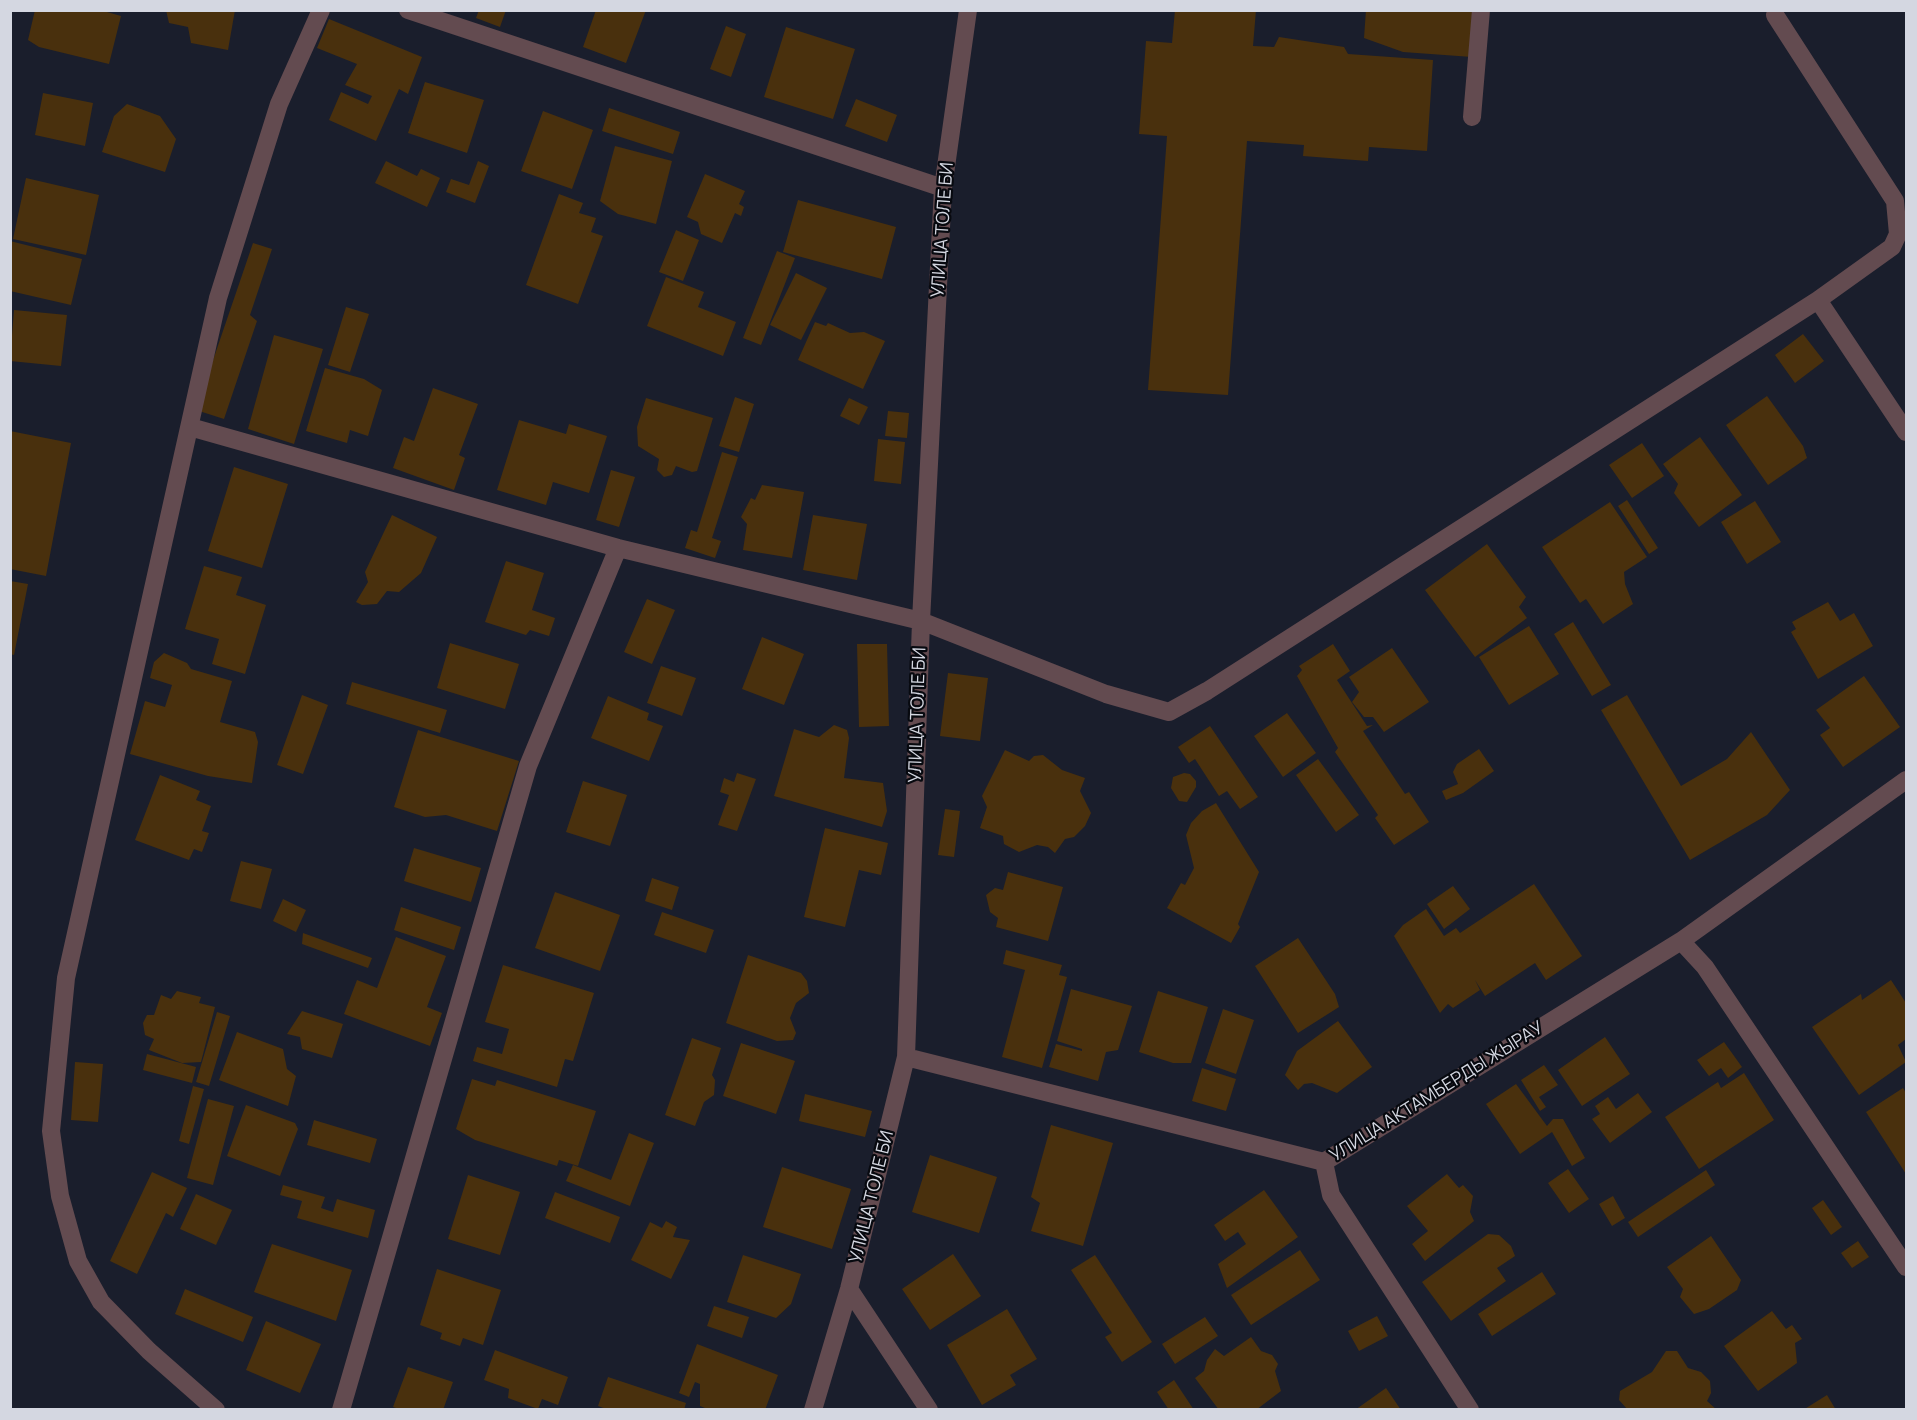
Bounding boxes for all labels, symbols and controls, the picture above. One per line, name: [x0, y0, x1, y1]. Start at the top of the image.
street label: УЛИЦА ТОЛЕ БИ: [927, 162, 959, 298]
street label: УЛИЦА ТОЛЕ БИ: [905, 647, 931, 783]
street label: УЛИЦА АКТАМБЕРДЫ ЖЫРАУ: [1326, 1017, 1548, 1167]
street label: УЛИЦА ТОЛЕ БИ: [845, 1128, 899, 1266]

